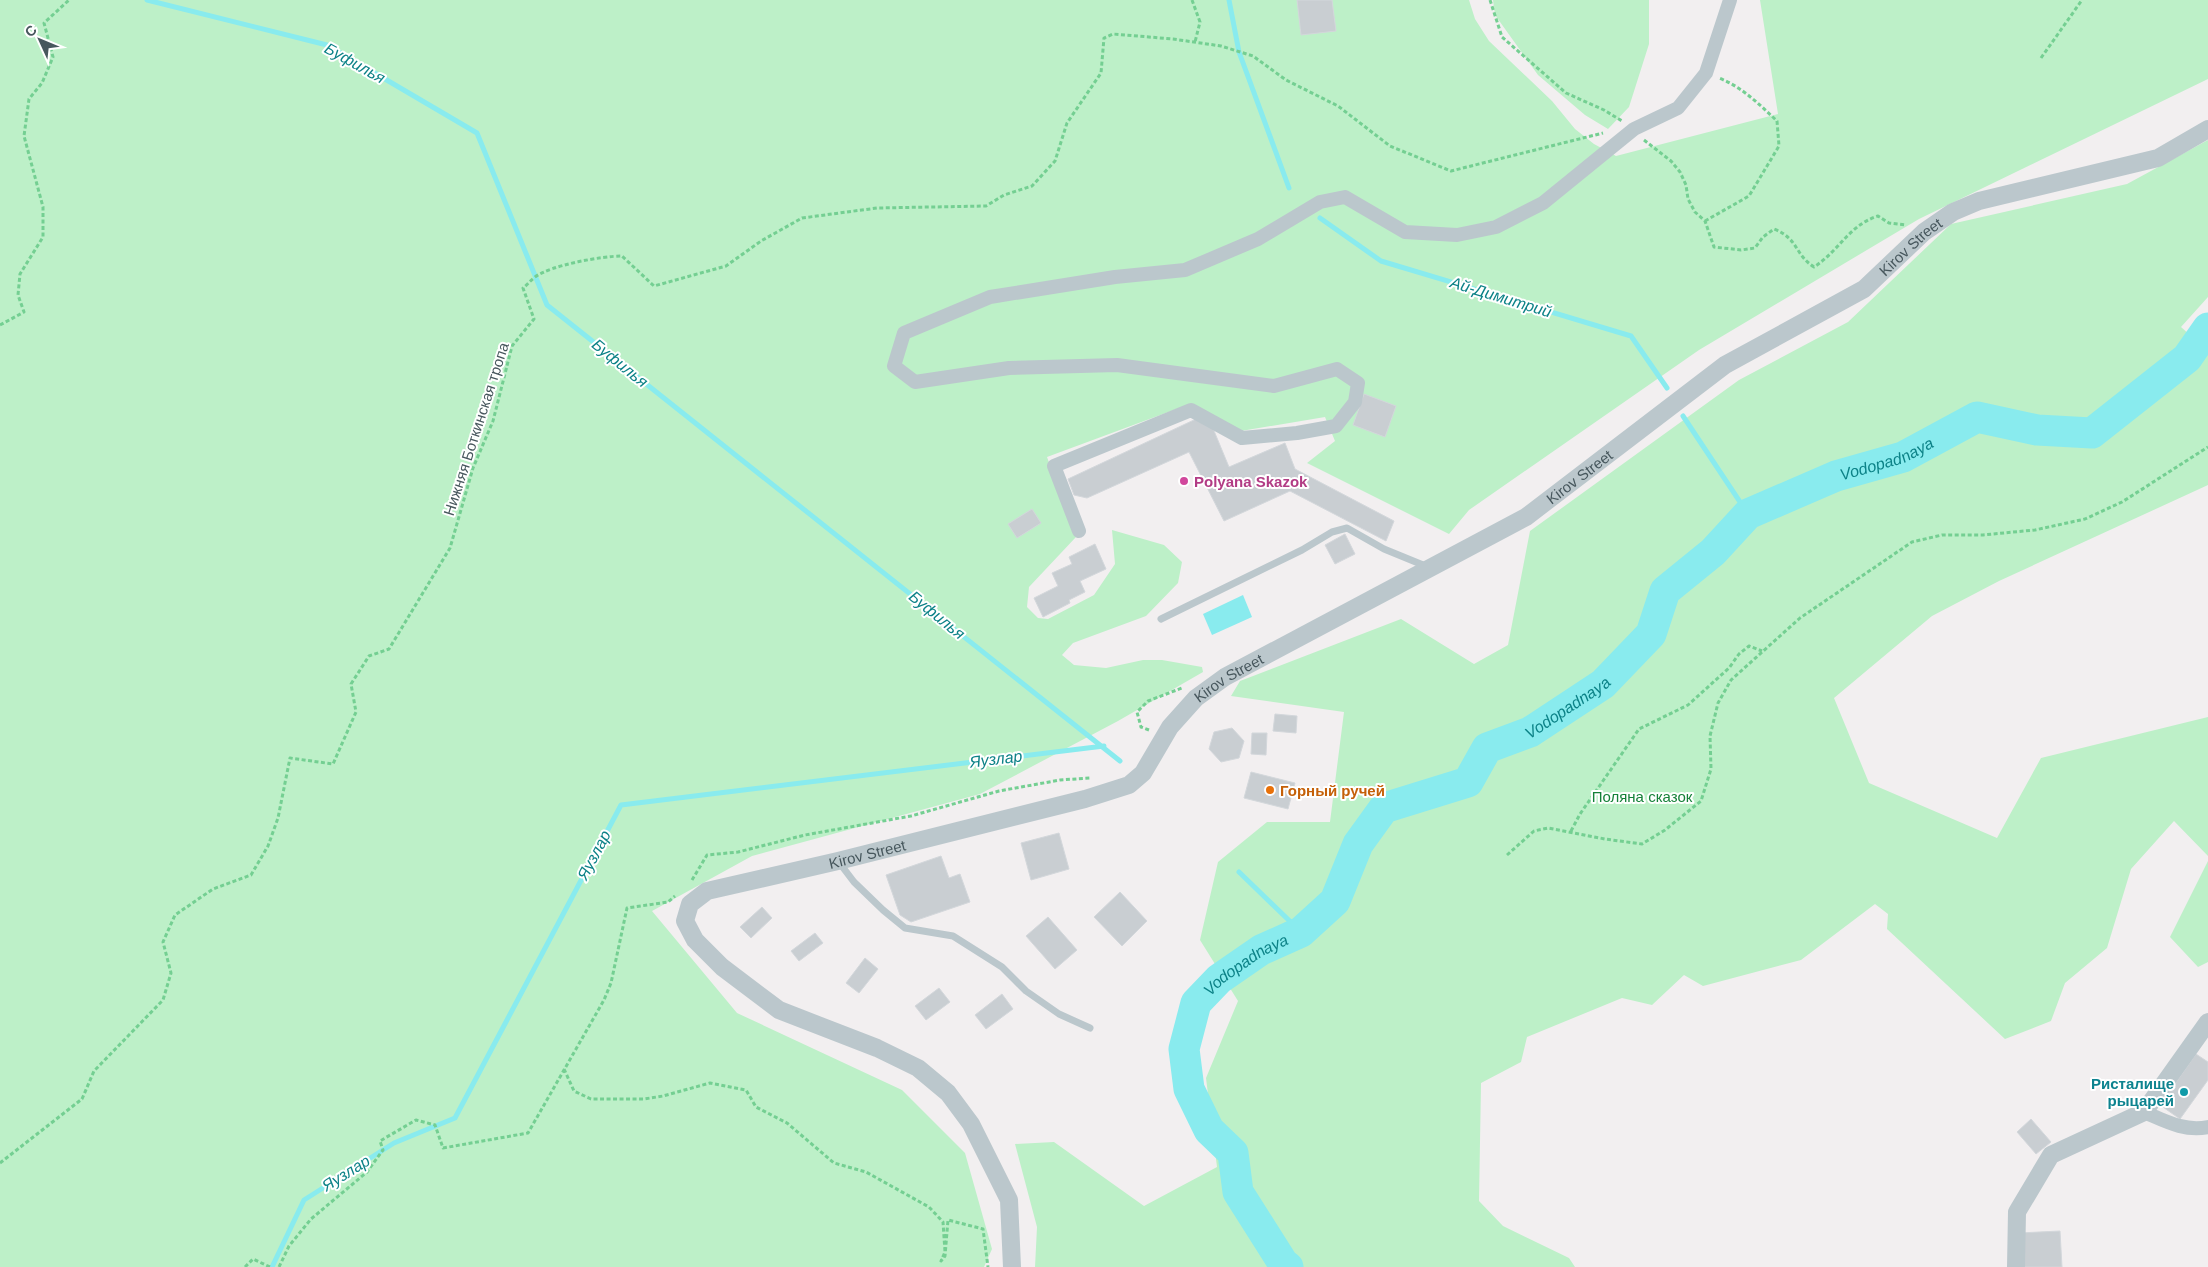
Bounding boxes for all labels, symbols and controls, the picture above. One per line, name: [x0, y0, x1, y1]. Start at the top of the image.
north arrow: [15, 15, 65, 65]
text: С: [21, 22, 40, 40]
water label: Буфилья: [322, 39, 389, 87]
street label: Kirov Street: [1875, 214, 1945, 279]
water label: Ай-Димитрий: [1447, 273, 1554, 320]
water label: Буфилья: [589, 336, 651, 391]
street label: Нижняя Боткинская тропа: [440, 340, 512, 518]
water label: Vodopadnaya: [1838, 434, 1936, 483]
street label: Kirov Street: [1543, 445, 1616, 507]
place label: Polyana Skazok: [1194, 473, 1308, 490]
marker: Polyana Skazok: [1178, 475, 1190, 487]
water label: Буфилья: [906, 588, 968, 643]
street label: Kirov Street: [1190, 649, 1267, 705]
water label: Vodopadnaya: [1522, 673, 1614, 742]
water label: Яузлар: [968, 747, 1023, 771]
place label: Горный ручей: [1280, 782, 1385, 799]
marker: Горный ручей: [1264, 784, 1276, 796]
park label: Поляна сказок: [1592, 788, 1693, 805]
water label: Яузлар: [574, 828, 614, 883]
street label: Kirov Street: [827, 836, 908, 871]
water label: Vodopadnaya: [1200, 931, 1290, 998]
place label: Ристалище рыцарей: [2091, 1075, 2174, 1109]
marker: Ристалище рыцарей: [2178, 1086, 2190, 1098]
water label: Яузлар: [318, 1152, 373, 1195]

